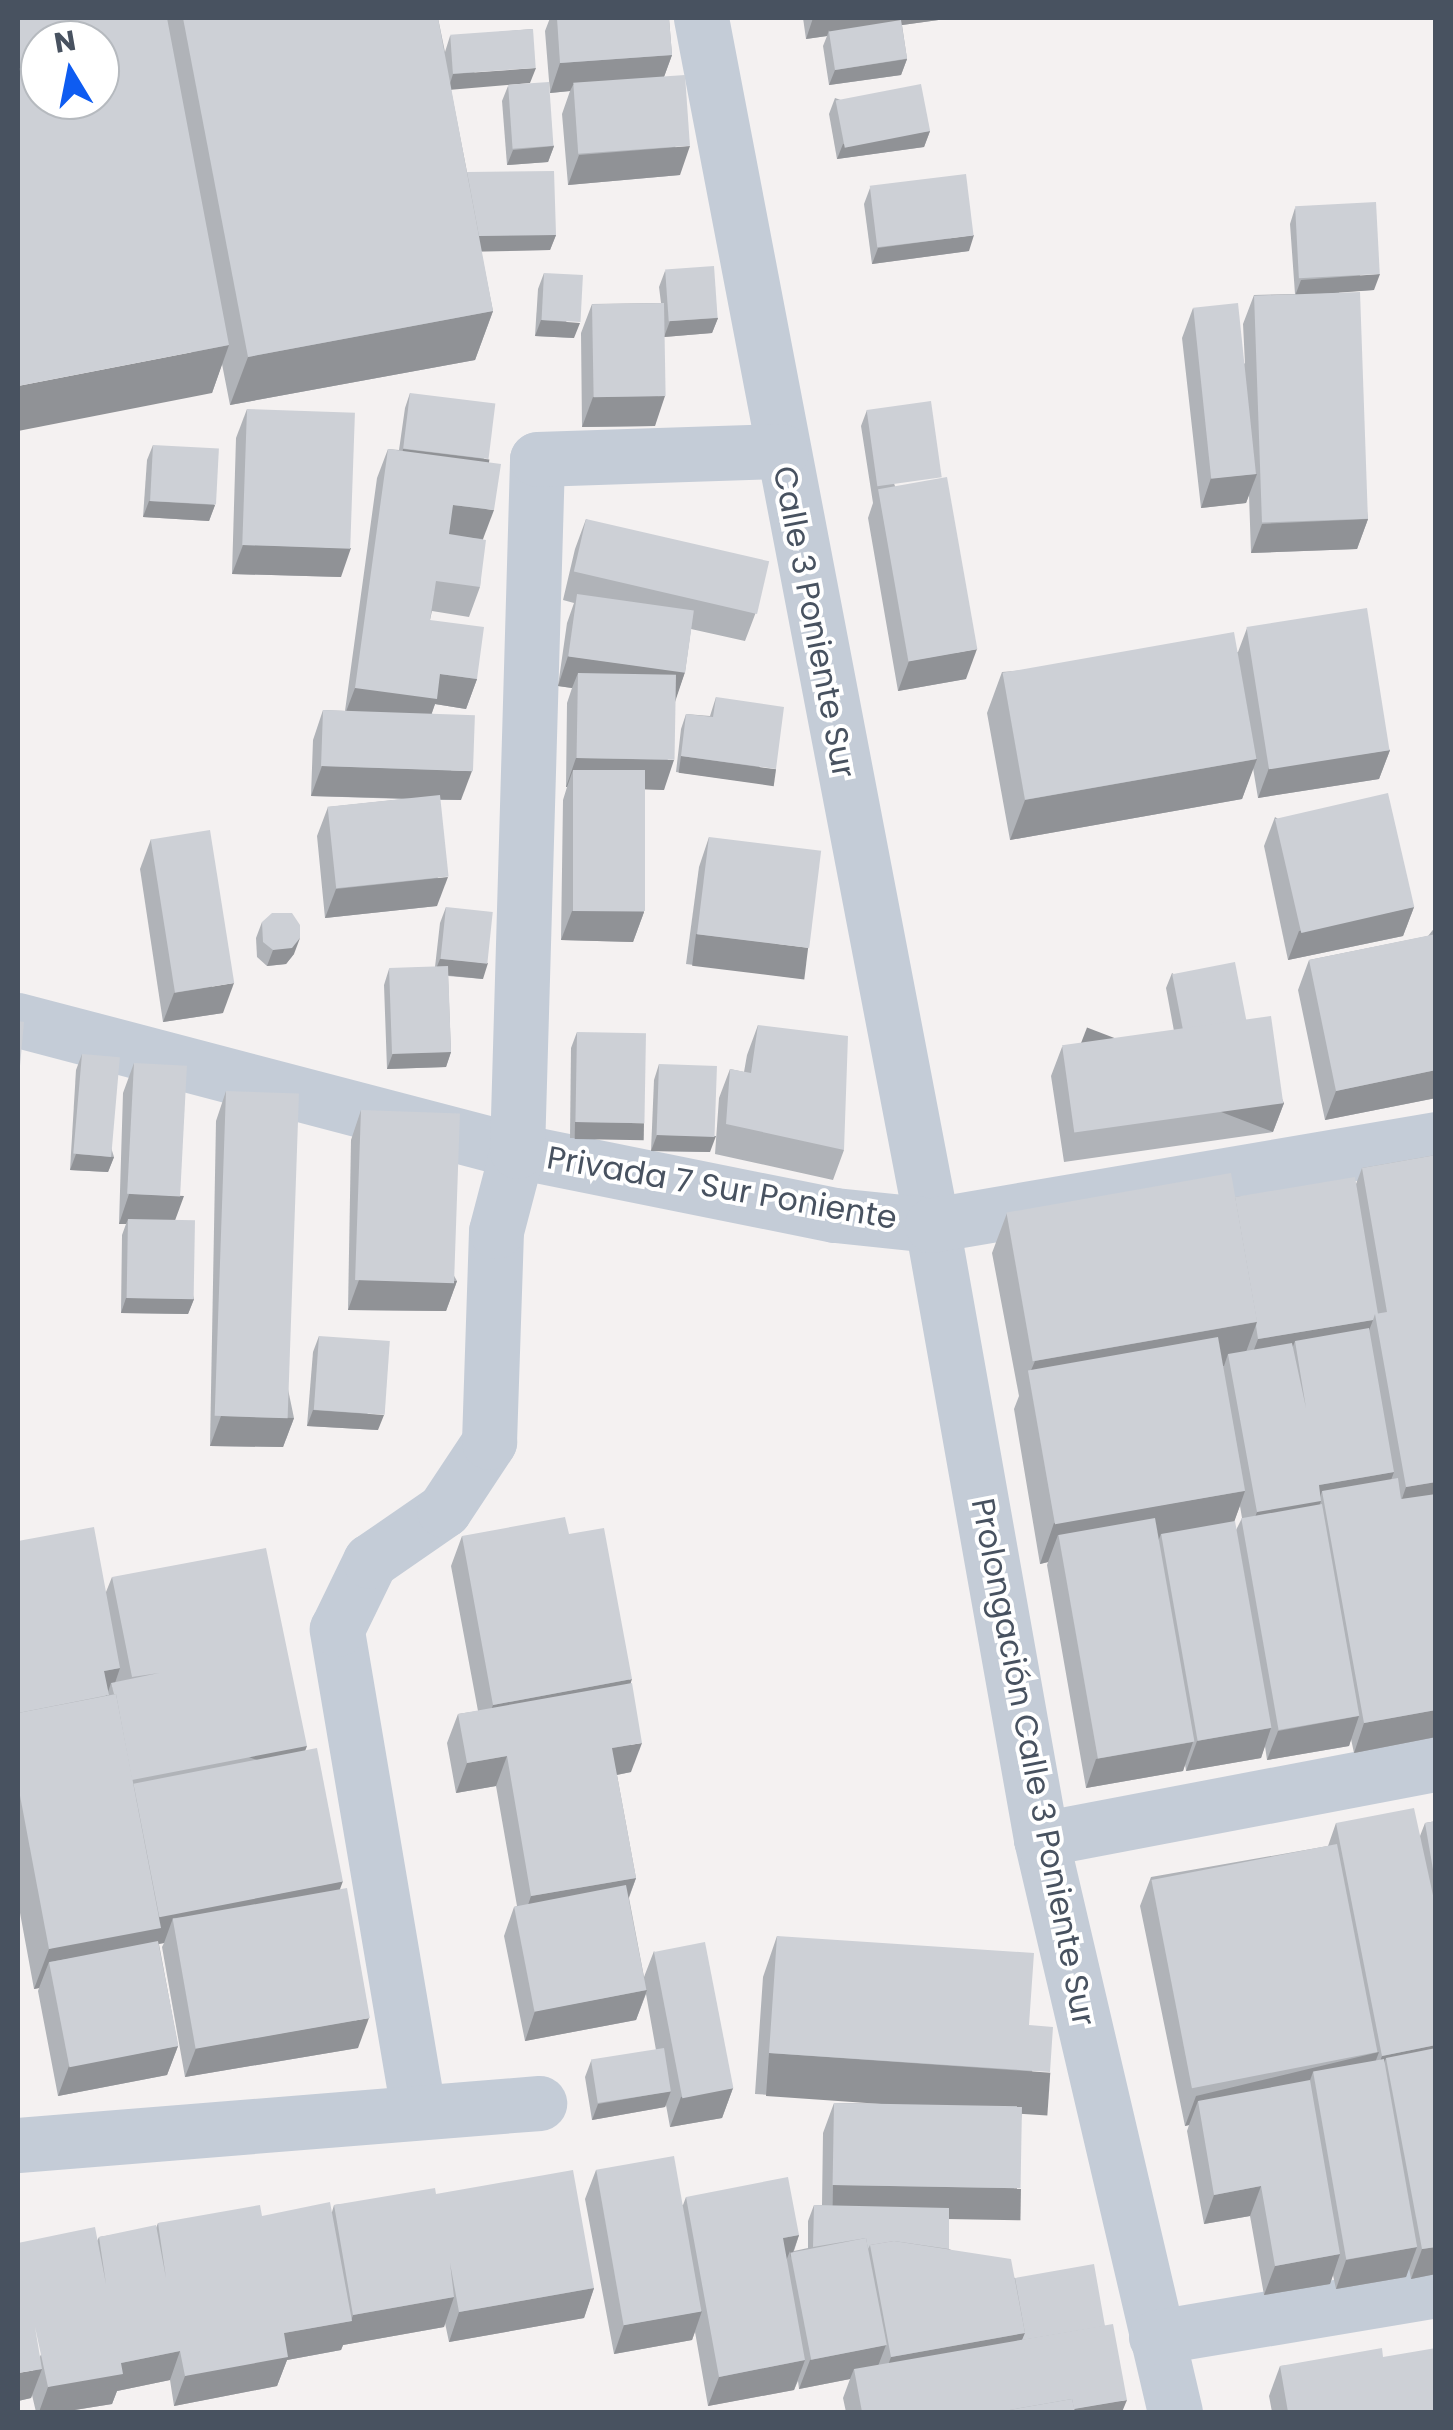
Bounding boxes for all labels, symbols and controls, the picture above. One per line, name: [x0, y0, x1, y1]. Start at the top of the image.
north arrow: [20, 20, 120, 120]
text: N: [51, 21, 79, 63]
street label: Calle 3 Poniente Sur: [765, 463, 863, 781]
street label: Privada 7 Sur Poniente: [544, 1138, 900, 1238]
street label: Prolongación Calle 3 Poniente Sur: [963, 1495, 1103, 2029]

